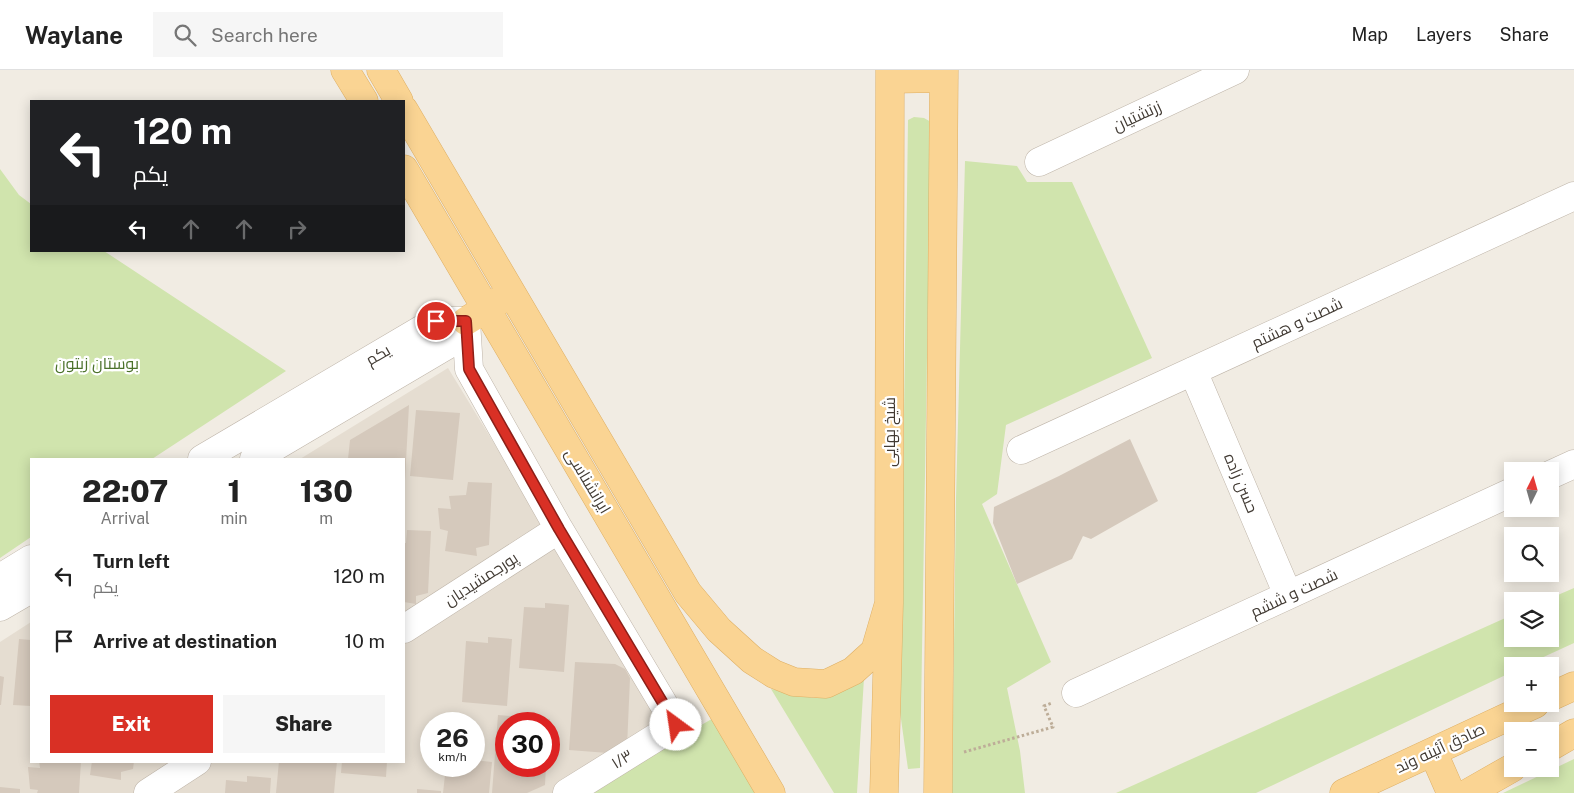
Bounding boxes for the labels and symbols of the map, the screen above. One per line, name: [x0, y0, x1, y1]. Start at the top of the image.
street label: زرتشتیان: [1110, 97, 1165, 136]
street label: شصت و هشتم: [1248, 294, 1346, 354]
pin: [415, 300, 457, 342]
street label: یکم: [362, 340, 395, 371]
park label: بوستان زیتون: [55, 354, 139, 374]
street label: شیخ بهایی: [880, 397, 901, 467]
street label: ایرانشناسی: [560, 445, 615, 517]
street label: حسن زاده: [1219, 450, 1262, 516]
north arrow: [1504, 462, 1559, 518]
street label: پورجمشیدیان: [441, 548, 523, 612]
street label: شصت و ششم: [1247, 565, 1341, 623]
position arrow: [649, 698, 701, 750]
speed limit sign: 30: [495, 712, 560, 777]
street label: صادق آئینه وند: [1393, 719, 1488, 778]
street label: ۱/۳: [608, 745, 636, 773]

